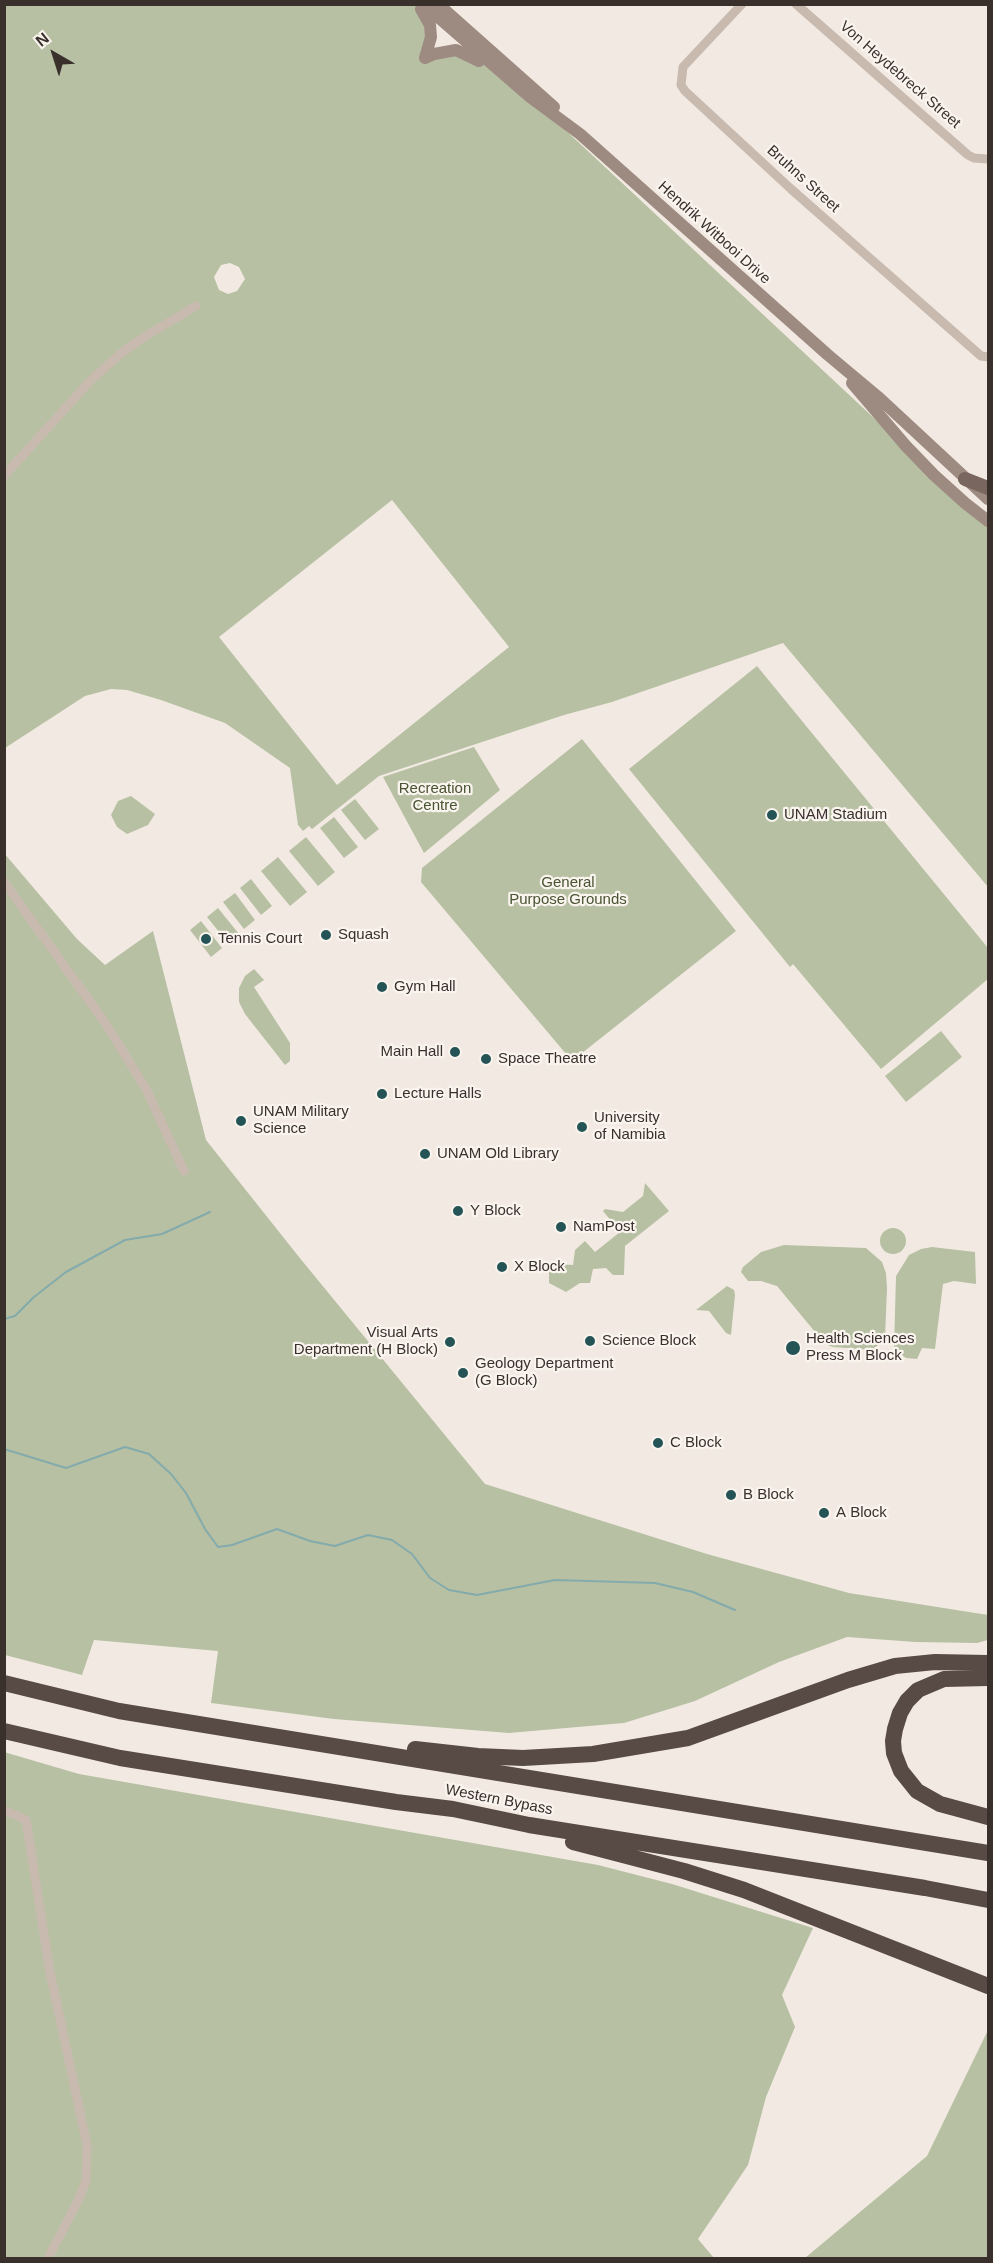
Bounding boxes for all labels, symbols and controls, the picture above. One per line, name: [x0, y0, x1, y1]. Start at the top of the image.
street label: Von Heydebreck Street: [836, 18, 964, 132]
north arrow: [24, 24, 84, 84]
text: N: [33, 29, 52, 50]
street label: Bruhns Street: [763, 142, 843, 216]
street label: Hendrik Witbooi Drive: [654, 178, 774, 288]
park label: Recreation Centre: [399, 780, 471, 815]
place label: UNAM Stadium: [784, 806, 887, 824]
marker: UNAM Stadium: [765, 808, 779, 822]
park label: General Purpose Grounds: [509, 874, 627, 909]
place label: Squash: [338, 926, 389, 944]
marker: Squash: [319, 928, 333, 942]
place label: Tennis Court: [218, 930, 302, 948]
marker: Tennis Court: [199, 932, 213, 946]
place label: Gym Hall: [394, 978, 456, 996]
marker: Gym Hall: [375, 980, 389, 994]
place label: Main Hall: [380, 1043, 443, 1061]
marker: Main Hall: [448, 1045, 462, 1059]
place label: Space Theatre: [498, 1050, 596, 1068]
marker: Space Theatre: [479, 1052, 493, 1066]
place label: Lecture Halls: [394, 1085, 482, 1103]
marker: Lecture Halls: [375, 1087, 389, 1101]
place label: UNAM Military Science: [253, 1103, 349, 1138]
place label: University of Namibia: [594, 1109, 666, 1144]
marker: UNAM Military Science: [234, 1114, 248, 1128]
marker: University of Namibia: [575, 1120, 589, 1134]
place label: UNAM Old Library: [437, 1145, 559, 1163]
marker: UNAM Old Library: [418, 1147, 432, 1161]
place label: Y Block: [470, 1202, 521, 1220]
marker: Y Block: [451, 1204, 465, 1218]
place label: NamPost: [573, 1218, 635, 1236]
marker: NamPost: [554, 1220, 568, 1234]
place label: X Block: [514, 1258, 565, 1276]
marker: X Block: [495, 1260, 509, 1274]
place label: Visual Arts Department (H Block): [294, 1324, 438, 1359]
place label: Health Sciences Press M Block: [806, 1330, 914, 1365]
place label: Science Block: [602, 1332, 696, 1350]
marker: Science Block: [583, 1334, 597, 1348]
marker: Visual Arts Department (H Block): [443, 1335, 457, 1349]
marker: Health Sciences Press M Block: [784, 1339, 802, 1357]
place label: Geology Department (G Block): [475, 1355, 613, 1390]
marker: Geology Department (G Block): [456, 1366, 470, 1380]
place label: C Block: [670, 1434, 722, 1452]
marker: C Block: [651, 1436, 665, 1450]
place label: B Block: [743, 1486, 794, 1504]
marker: B Block: [724, 1488, 738, 1502]
place label: A Block: [836, 1504, 887, 1522]
marker: A Block: [817, 1506, 831, 1520]
street label: Western Bypass: [444, 1781, 554, 1819]

